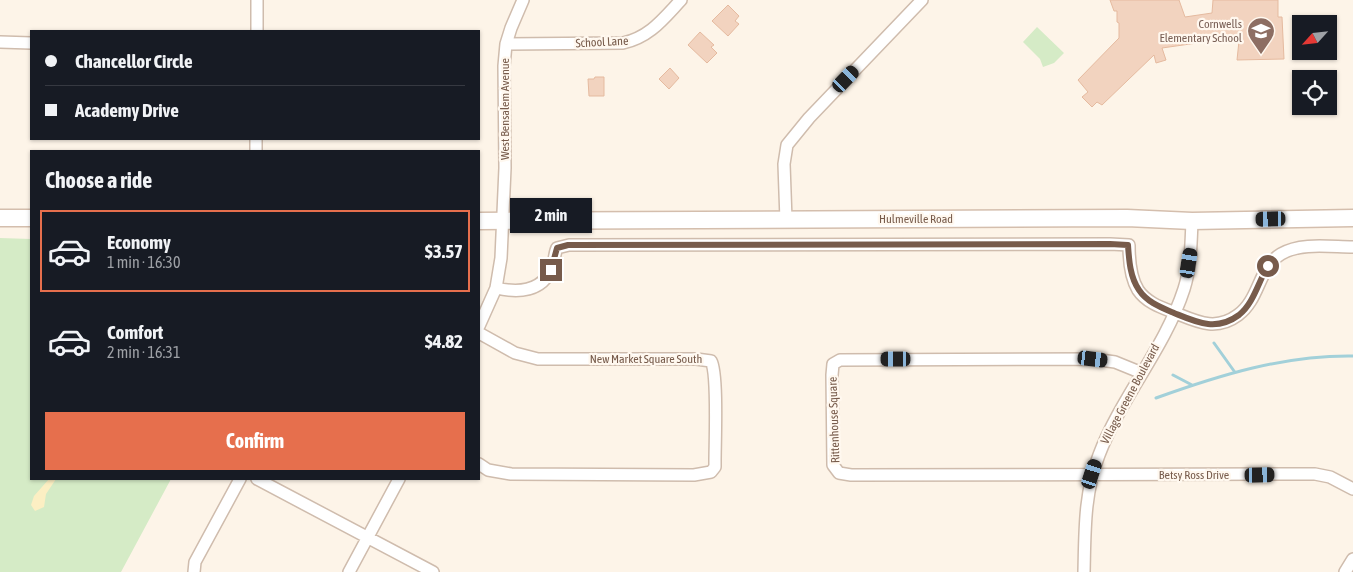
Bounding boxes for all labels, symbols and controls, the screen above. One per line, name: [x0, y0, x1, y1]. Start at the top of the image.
north arrow: [1292, 15, 1338, 60]
map controls: [1292, 15, 1337, 115]
school or university icon: Cornwells Elementary School: [1246, 16, 1276, 55]
place label: Cornwells Elementary School: [1160, 17, 1243, 45]
street label: School Lane: [575, 34, 629, 50]
text: Chancellor Circle: [75, 50, 193, 72]
street label: West Bensalem Avenue: [498, 58, 512, 160]
car: [830, 63, 861, 95]
button: locate: [1292, 70, 1337, 115]
text: Academy Drive: [75, 99, 179, 121]
text: Choose a ride: [45, 167, 152, 193]
callout: 2 min: [510, 198, 592, 232]
text: 2 min: [535, 206, 567, 224]
car: [1255, 211, 1286, 227]
street label: Hulmeville Road: [879, 212, 953, 226]
icon: car: [47, 229, 92, 274]
text: Economy: [107, 231, 171, 253]
text: $3.57: [425, 240, 463, 262]
car: [1179, 247, 1198, 279]
text: 1 min · 16:30: [107, 253, 180, 271]
route start: [1257, 255, 1279, 277]
route end: [540, 259, 562, 281]
icon: car: [47, 319, 92, 364]
text: Comfort: [107, 321, 163, 343]
text: $4.82: [425, 330, 463, 352]
street label: Village Greene Boulevard: [1098, 342, 1162, 446]
text: 2 min · 16:31: [107, 343, 180, 361]
car: [1077, 350, 1108, 368]
street label: New Market Square South: [590, 352, 702, 366]
car: [881, 352, 911, 367]
street label: Rittenhouse Square: [825, 377, 843, 463]
button: Confirm: [45, 412, 465, 470]
car: [1080, 457, 1103, 491]
car: [1244, 467, 1275, 483]
street label: Betsy Ross Drive: [1159, 468, 1229, 482]

